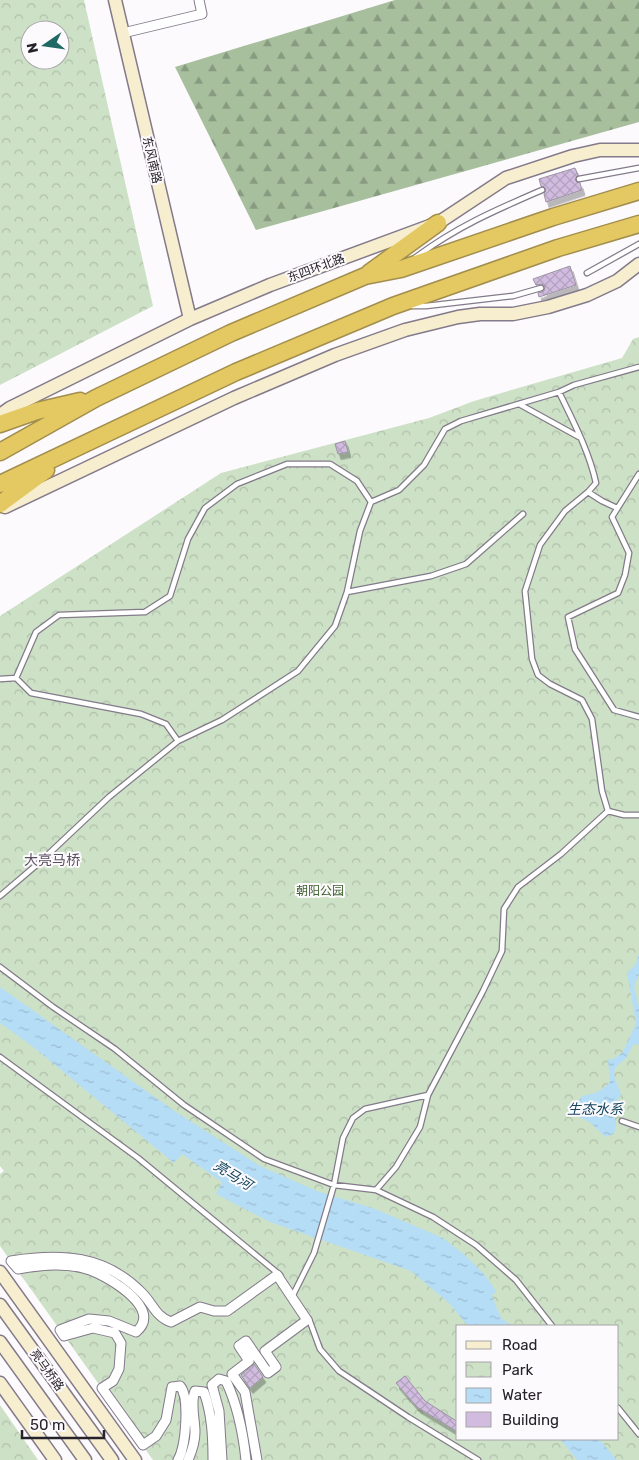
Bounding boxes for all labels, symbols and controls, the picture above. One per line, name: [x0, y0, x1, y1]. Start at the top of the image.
north arrow: [20, 20, 70, 70]
text: N: [23, 41, 42, 55]
street label: 东风南路: [140, 135, 164, 185]
street label: 东四环北路: [285, 251, 347, 285]
district label: 大亮马桥: [24, 852, 80, 869]
park label: 朝阳公园: [296, 884, 344, 898]
water label: 生态水系: [567, 1101, 624, 1118]
water label: 亮马河: [210, 1157, 258, 1195]
legend: [456, 1325, 619, 1440]
text: Road: [502, 1336, 538, 1354]
street label: 亮马桥路: [27, 1346, 67, 1394]
text: Park: [502, 1361, 533, 1379]
text: Water: [502, 1386, 542, 1404]
scale bar: [22, 1408, 105, 1440]
text: Building: [502, 1411, 559, 1429]
text: 50 m: [30, 1416, 65, 1434]

